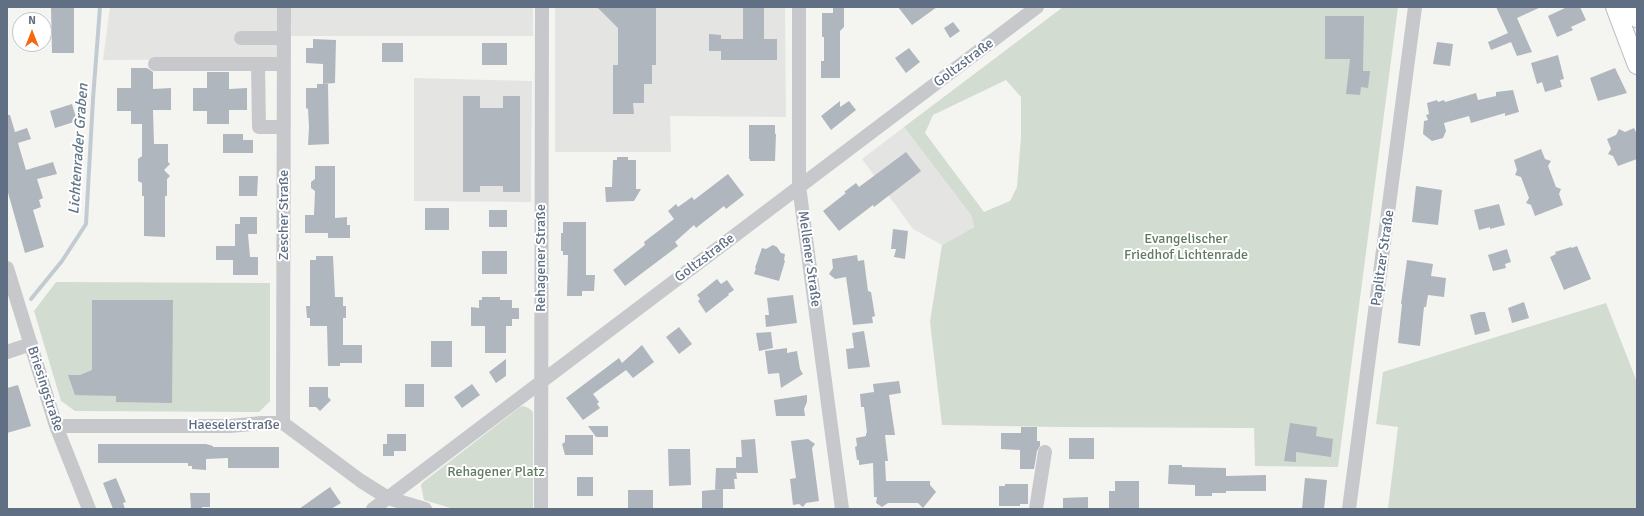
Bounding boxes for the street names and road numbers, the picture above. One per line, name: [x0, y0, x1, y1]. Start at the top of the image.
street label: Goltzstraße: [931, 35, 997, 91]
street label: Zescher Straße: [276, 170, 292, 260]
street label: Rehagener Straße: [533, 204, 549, 312]
street label: Paplitzer Straße: [1368, 209, 1398, 307]
street label: Mellener Straße: [794, 210, 824, 308]
street label: Goltzstraße: [672, 230, 738, 286]
street label: Briesingstraße: [23, 344, 67, 434]
street label: Haeselerstraße: [188, 417, 280, 433]

